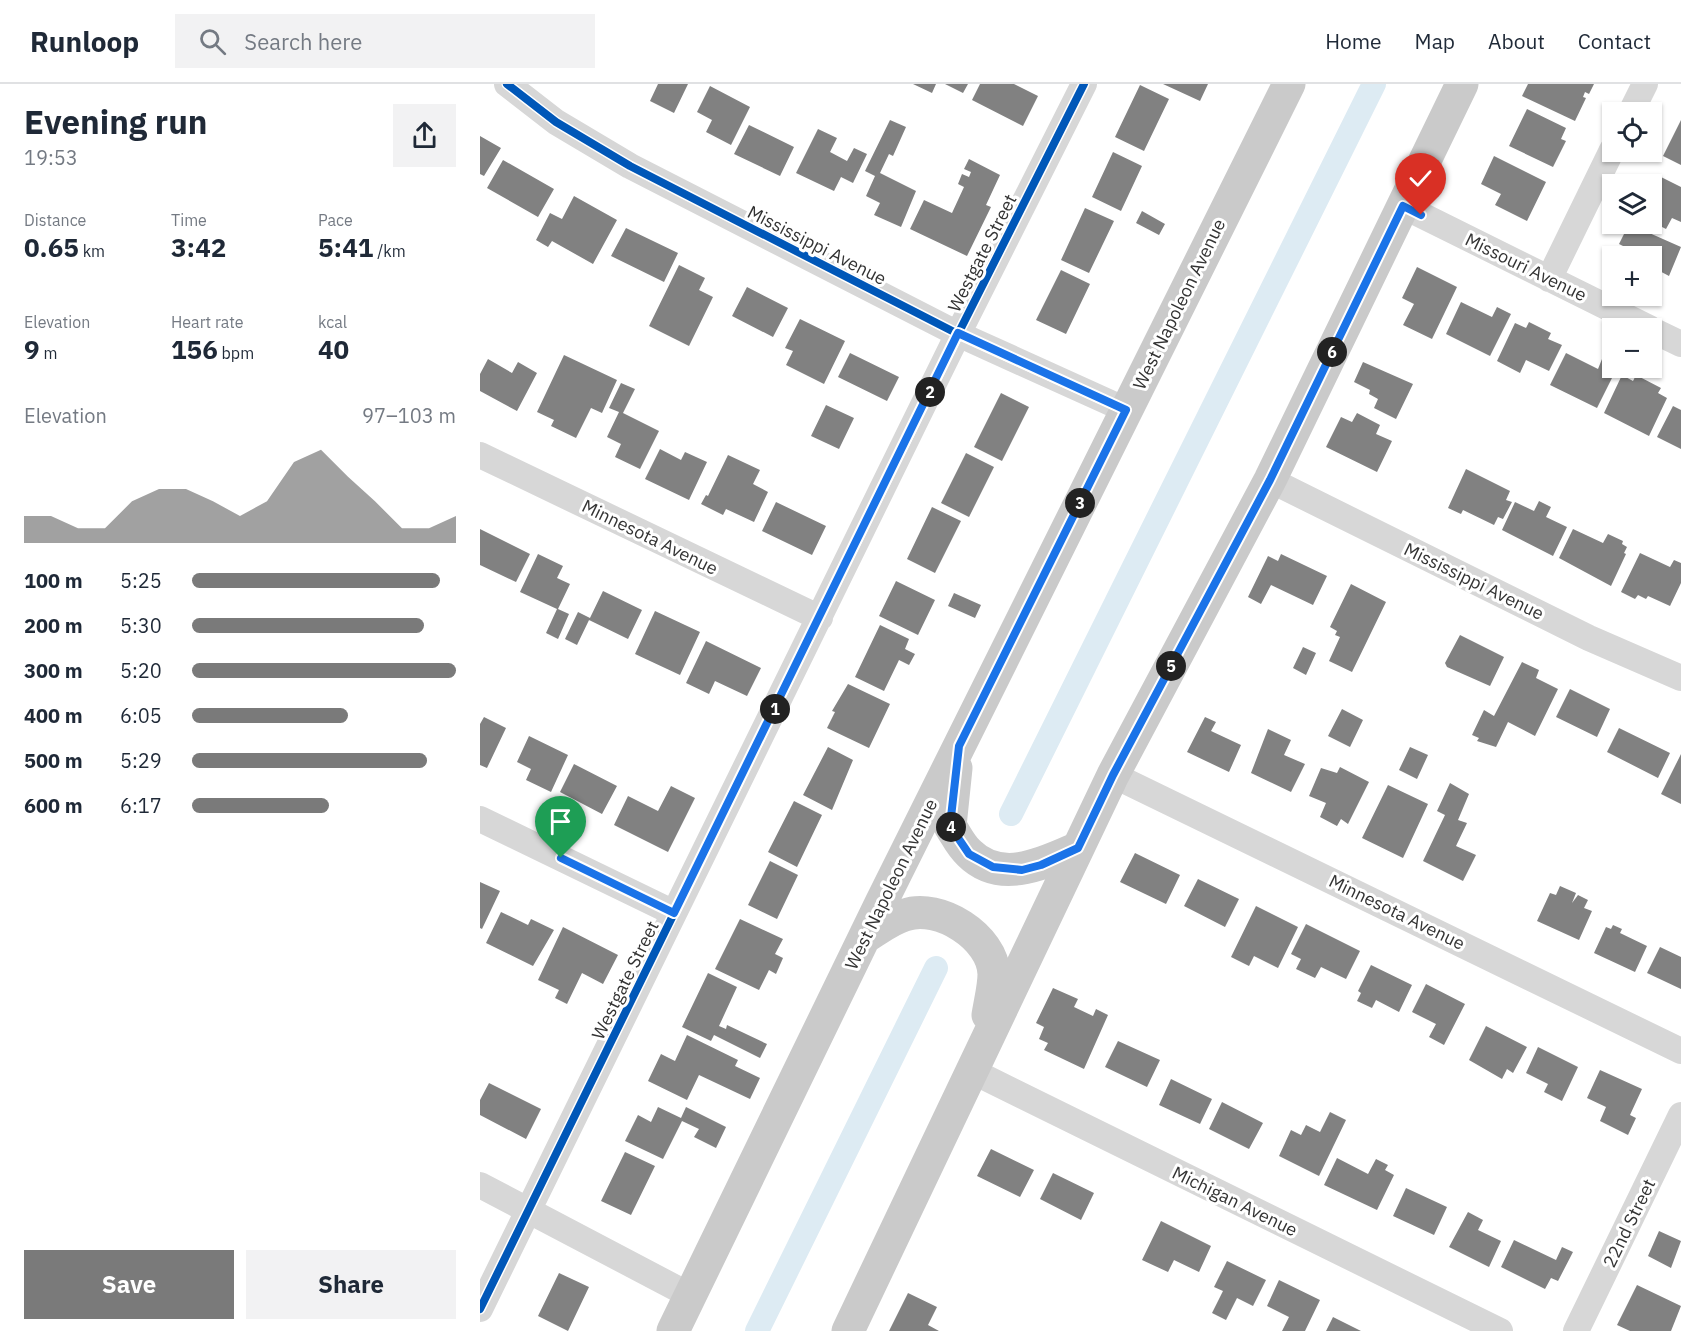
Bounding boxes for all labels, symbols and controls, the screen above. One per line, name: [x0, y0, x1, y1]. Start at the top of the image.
search box: [175, 14, 595, 68]
text: Runloop: [30, 23, 139, 60]
icon: search: [196, 25, 229, 58]
text: Search here: [244, 27, 362, 56]
text: Home: [1325, 27, 1382, 55]
text: Map: [1415, 27, 1455, 55]
text: About: [1488, 27, 1545, 55]
text: Contact: [1578, 27, 1651, 55]
text: Evening run: [24, 100, 208, 143]
map controls: [1602, 102, 1662, 378]
button: locate: [1602, 102, 1662, 162]
button: share: [393, 104, 456, 167]
text: 19:53: [24, 144, 78, 171]
pin: [1395, 153, 1446, 215]
icon: check: [1404, 162, 1437, 195]
button: layers: [1602, 174, 1662, 234]
street label: Westgate Street: [942, 190, 1022, 316]
street label: Mississippi Avenue: [744, 200, 890, 290]
text: Distance: [24, 210, 86, 230]
text: Time: [171, 210, 207, 230]
text: Pace: [318, 210, 353, 230]
street label: West Napoleon Avenue: [1128, 215, 1230, 393]
street label: Missouri Avenue: [1461, 228, 1591, 306]
text: 0.65: [24, 230, 79, 264]
text: 3:42: [171, 230, 226, 264]
text: 5:41: [318, 230, 373, 264]
text: km: [79, 241, 105, 261]
text: /km: [373, 241, 406, 261]
button: +: [1602, 246, 1662, 306]
text: Elevation: [24, 312, 90, 332]
text: Heart rate: [171, 312, 244, 332]
text: kcal: [318, 312, 347, 332]
button: −: [1602, 318, 1662, 378]
text: 9: [24, 332, 40, 366]
text: 156: [171, 332, 218, 366]
text: 40: [318, 332, 349, 366]
pin: 6: [1317, 337, 1347, 367]
text: 6: [1327, 342, 1337, 362]
text: m: [40, 343, 57, 363]
text: bpm: [218, 343, 254, 363]
pin: 2: [915, 377, 945, 407]
text: 2: [925, 382, 935, 402]
text: Elevation: [24, 402, 107, 429]
text: 97–103 m: [362, 402, 456, 429]
pin: 3: [1065, 488, 1095, 518]
text: 3: [1075, 493, 1085, 513]
street label: Minnesota Avenue: [578, 494, 722, 580]
street label: Mississippi Avenue: [1400, 537, 1548, 625]
text: 100 m: [24, 567, 83, 594]
text: 5:25: [120, 567, 162, 594]
text: 200 m: [24, 612, 83, 639]
text: 5:30: [120, 612, 162, 639]
pin: 5: [1156, 651, 1186, 681]
text: 5: [1166, 656, 1176, 676]
text: 300 m: [24, 657, 83, 684]
text: 5:20: [120, 657, 162, 684]
pin: 1: [760, 694, 790, 724]
text: 1: [770, 699, 780, 719]
text: 400 m: [24, 702, 83, 729]
text: 6:05: [120, 702, 162, 729]
text: 500 m: [24, 747, 83, 774]
text: 5:29: [120, 747, 162, 774]
text: 600 m: [24, 792, 83, 819]
text: 6:17: [120, 792, 162, 819]
street label: West Napoleon Avenue: [840, 795, 942, 973]
pin: [535, 796, 586, 858]
icon: arrive: [544, 805, 577, 838]
pin: 4: [936, 812, 966, 842]
text: 4: [946, 817, 956, 837]
street label: Minnesota Avenue: [1325, 869, 1469, 955]
street label: Westgate Street: [586, 917, 664, 1043]
street label: Michigan Avenue: [1169, 1161, 1302, 1241]
street label: 22nd Street: [1598, 1175, 1660, 1271]
button: Save: [24, 1250, 234, 1319]
button: Share: [246, 1250, 456, 1319]

